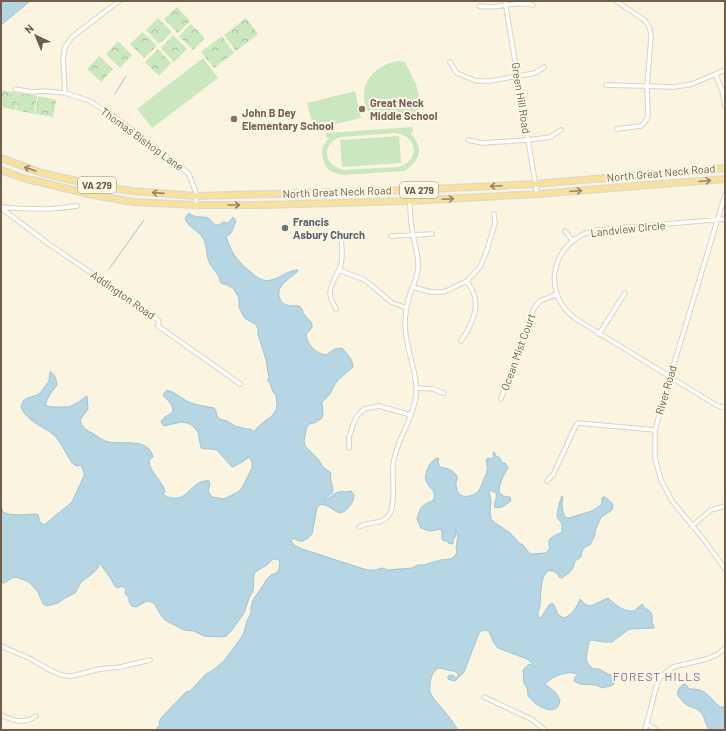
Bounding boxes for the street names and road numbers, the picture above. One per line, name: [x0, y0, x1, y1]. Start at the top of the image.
street label: Green Hill Road: [509, 61, 534, 135]
street label: Thomas Bishop Lane: [98, 104, 186, 173]
street label: North Great Neck Road: [606, 161, 716, 184]
road number: VA 279: [78, 177, 116, 193]
road number: VA 279: [400, 182, 438, 198]
street label: North Great Neck Road: [282, 183, 392, 200]
street label: Landview Circle: [590, 218, 666, 239]
street label: Addington Road: [89, 268, 158, 322]
street label: Ocean Mist Court: [498, 312, 537, 392]
street label: River Road: [652, 364, 679, 416]

